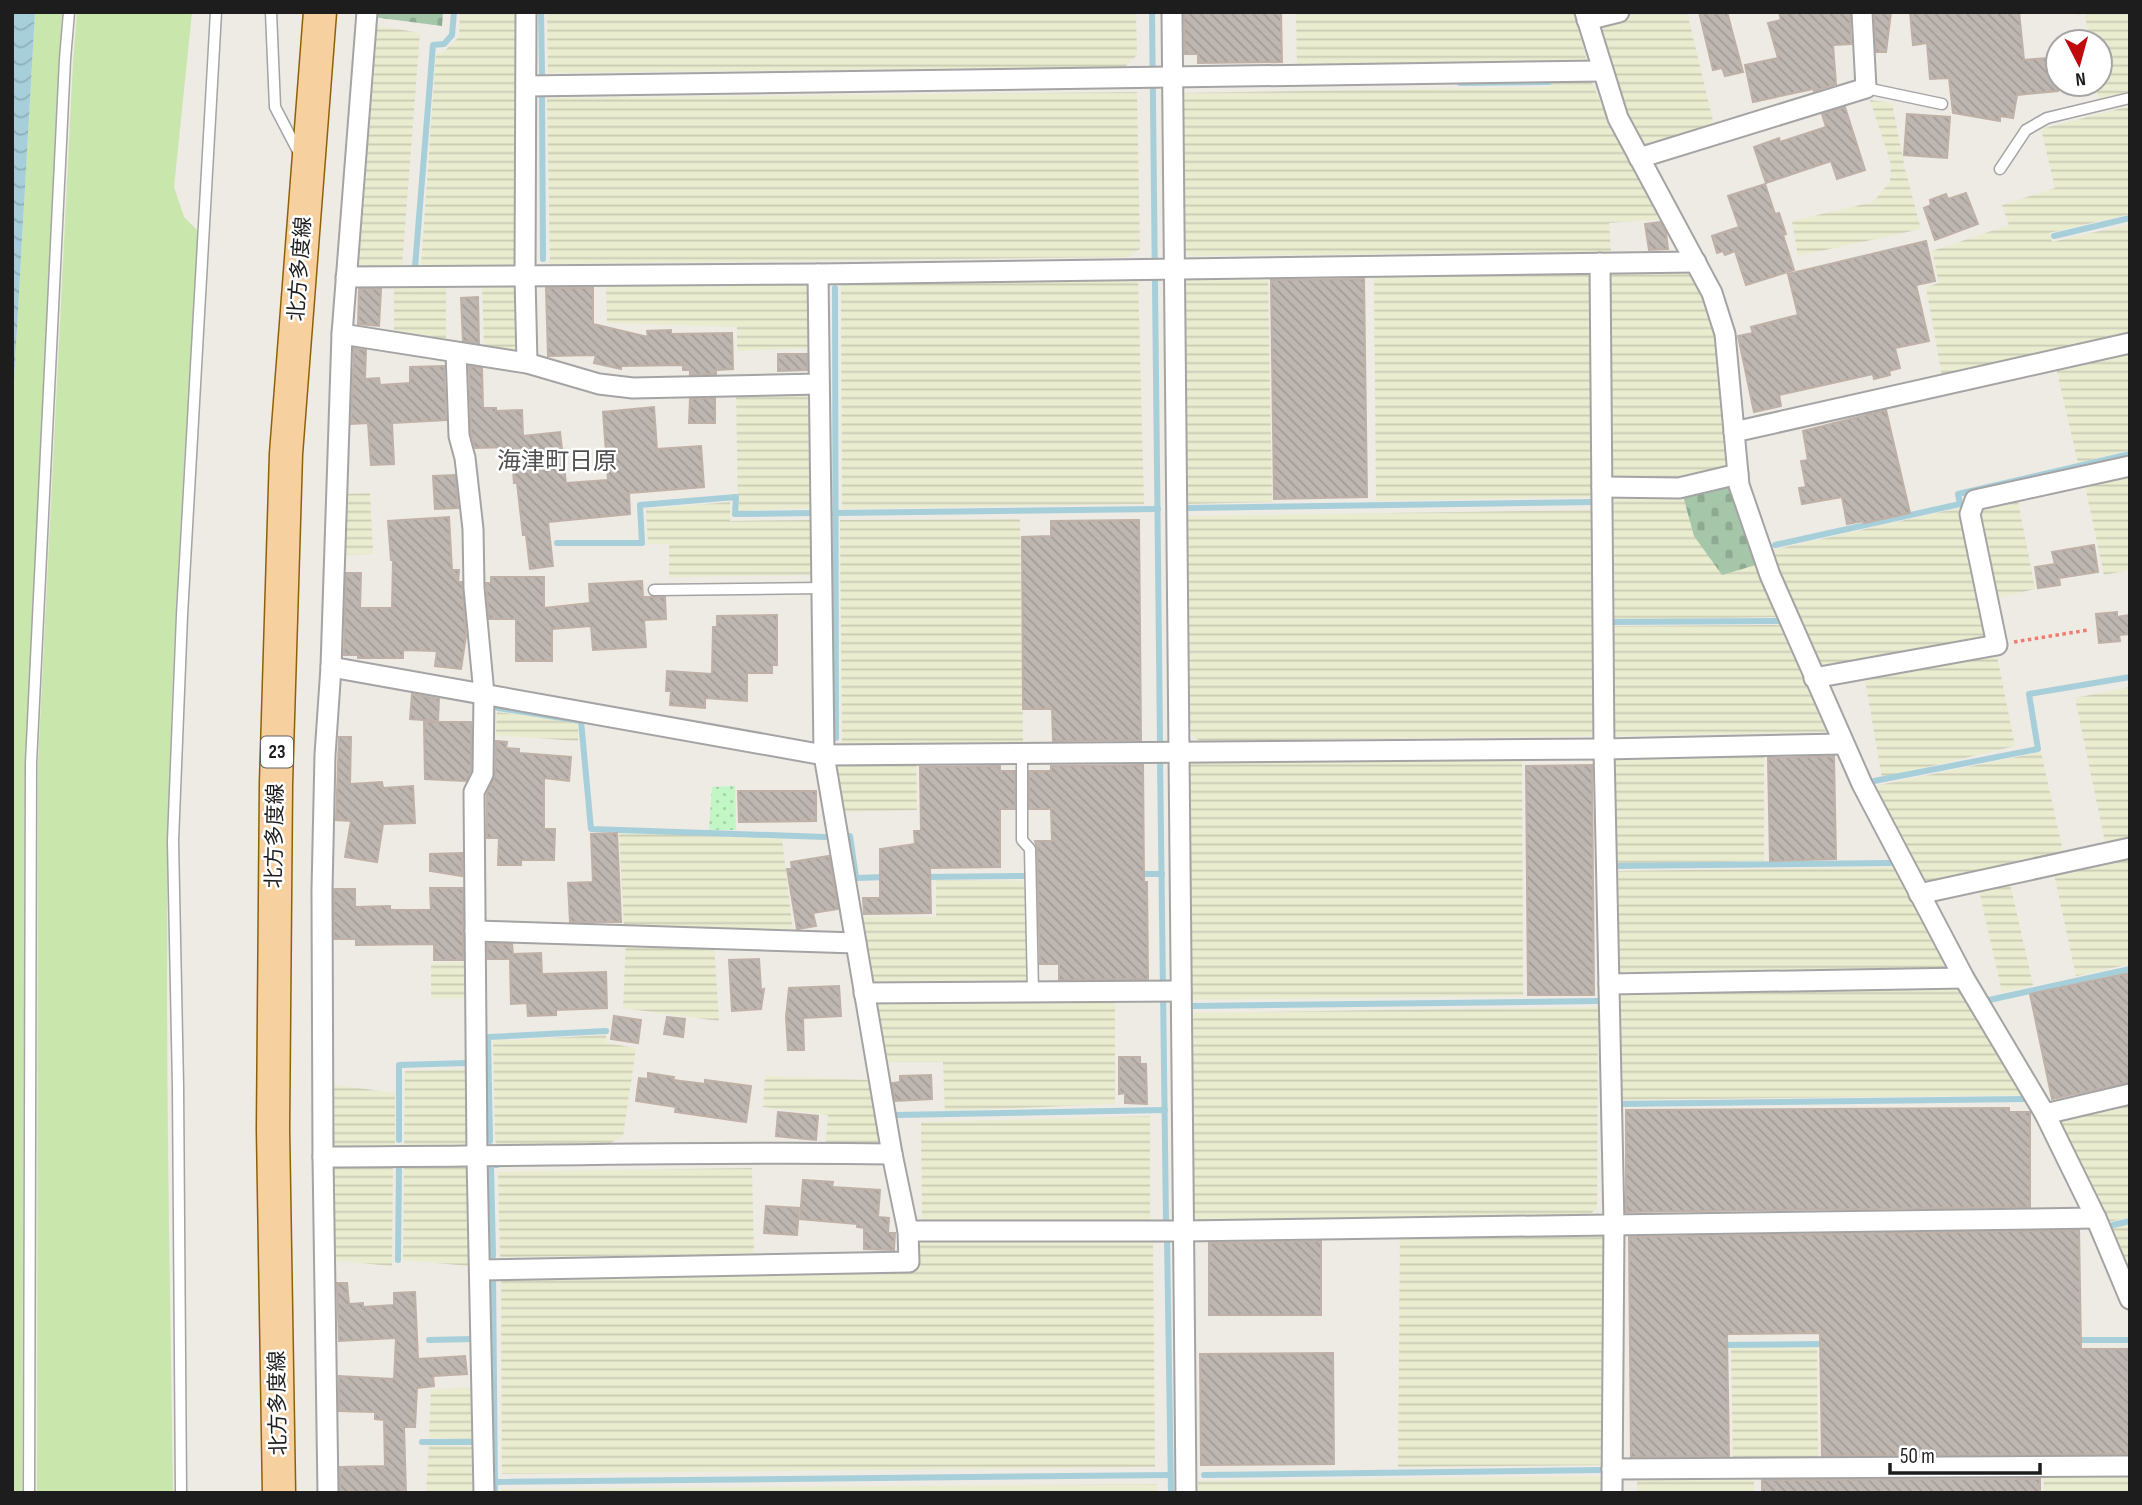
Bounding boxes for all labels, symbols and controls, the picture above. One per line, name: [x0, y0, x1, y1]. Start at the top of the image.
north arrow: [2044, 28, 2114, 98]
text: N: [2074, 66, 2087, 90]
street label: 北方多度線: [284, 216, 316, 322]
district label: 海津町日原: [497, 447, 617, 476]
road number: 23: [261, 736, 293, 768]
street label: 北方多度線: [262, 783, 288, 889]
street label: 北方多度線: [265, 1350, 291, 1456]
scale bar: [1890, 1432, 2040, 1476]
text: 50 m: [1900, 1444, 1935, 1469]

